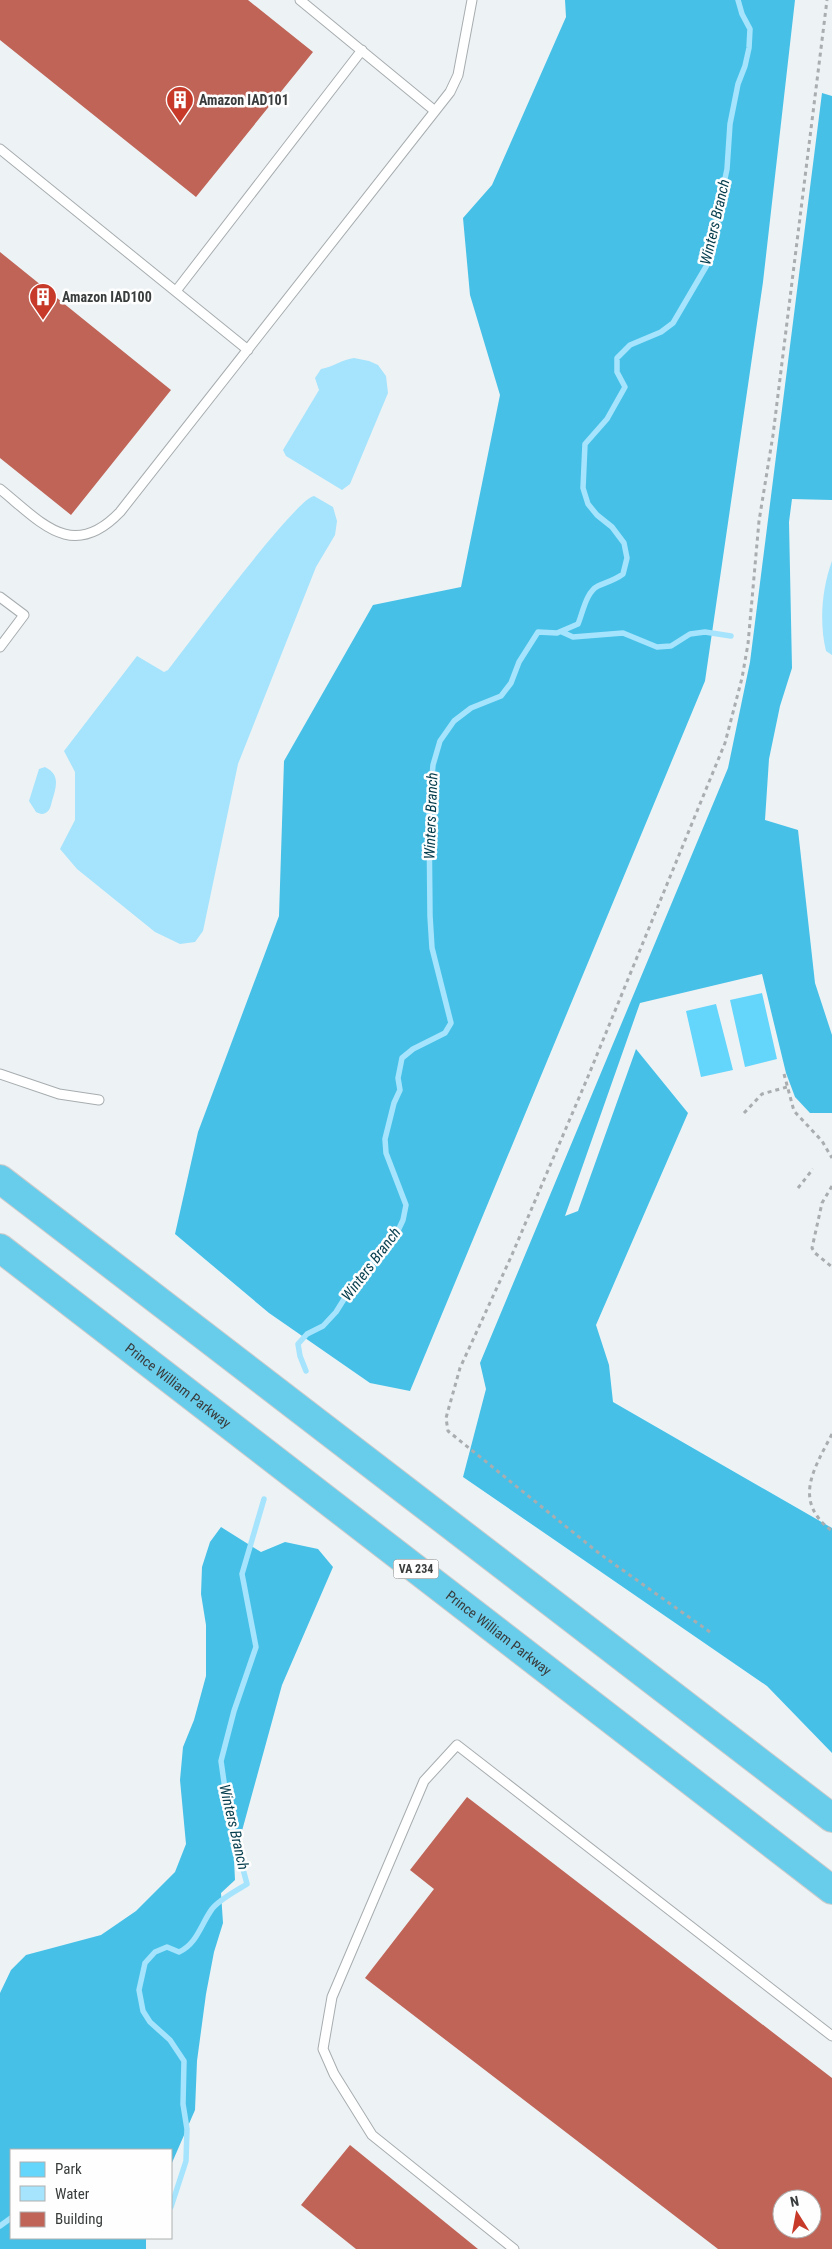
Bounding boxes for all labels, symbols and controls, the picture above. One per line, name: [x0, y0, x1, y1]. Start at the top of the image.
building icon: Amazon IAD101: [165, 85, 195, 124]
place label: Amazon IAD101: [199, 92, 289, 108]
water label: Winters Branch: [696, 178, 734, 266]
building icon: Amazon IAD100: [28, 282, 58, 321]
place label: Amazon IAD100: [62, 289, 152, 305]
water label: Winters Branch: [420, 772, 442, 860]
water label: Winters Branch: [338, 1224, 404, 1304]
street label: Prince William Parkway: [122, 1340, 234, 1431]
road number: VA 234: [394, 1560, 438, 1578]
street label: Prince William Parkway: [443, 1587, 555, 1679]
water label: Winters Branch: [215, 1783, 253, 1871]
legend: [10, 2149, 172, 2239]
text: Park: [55, 2160, 82, 2178]
text: Water: [55, 2185, 90, 2203]
north arrow: [772, 2189, 822, 2239]
text: N: [789, 2193, 800, 2210]
text: Building: [55, 2210, 103, 2228]

